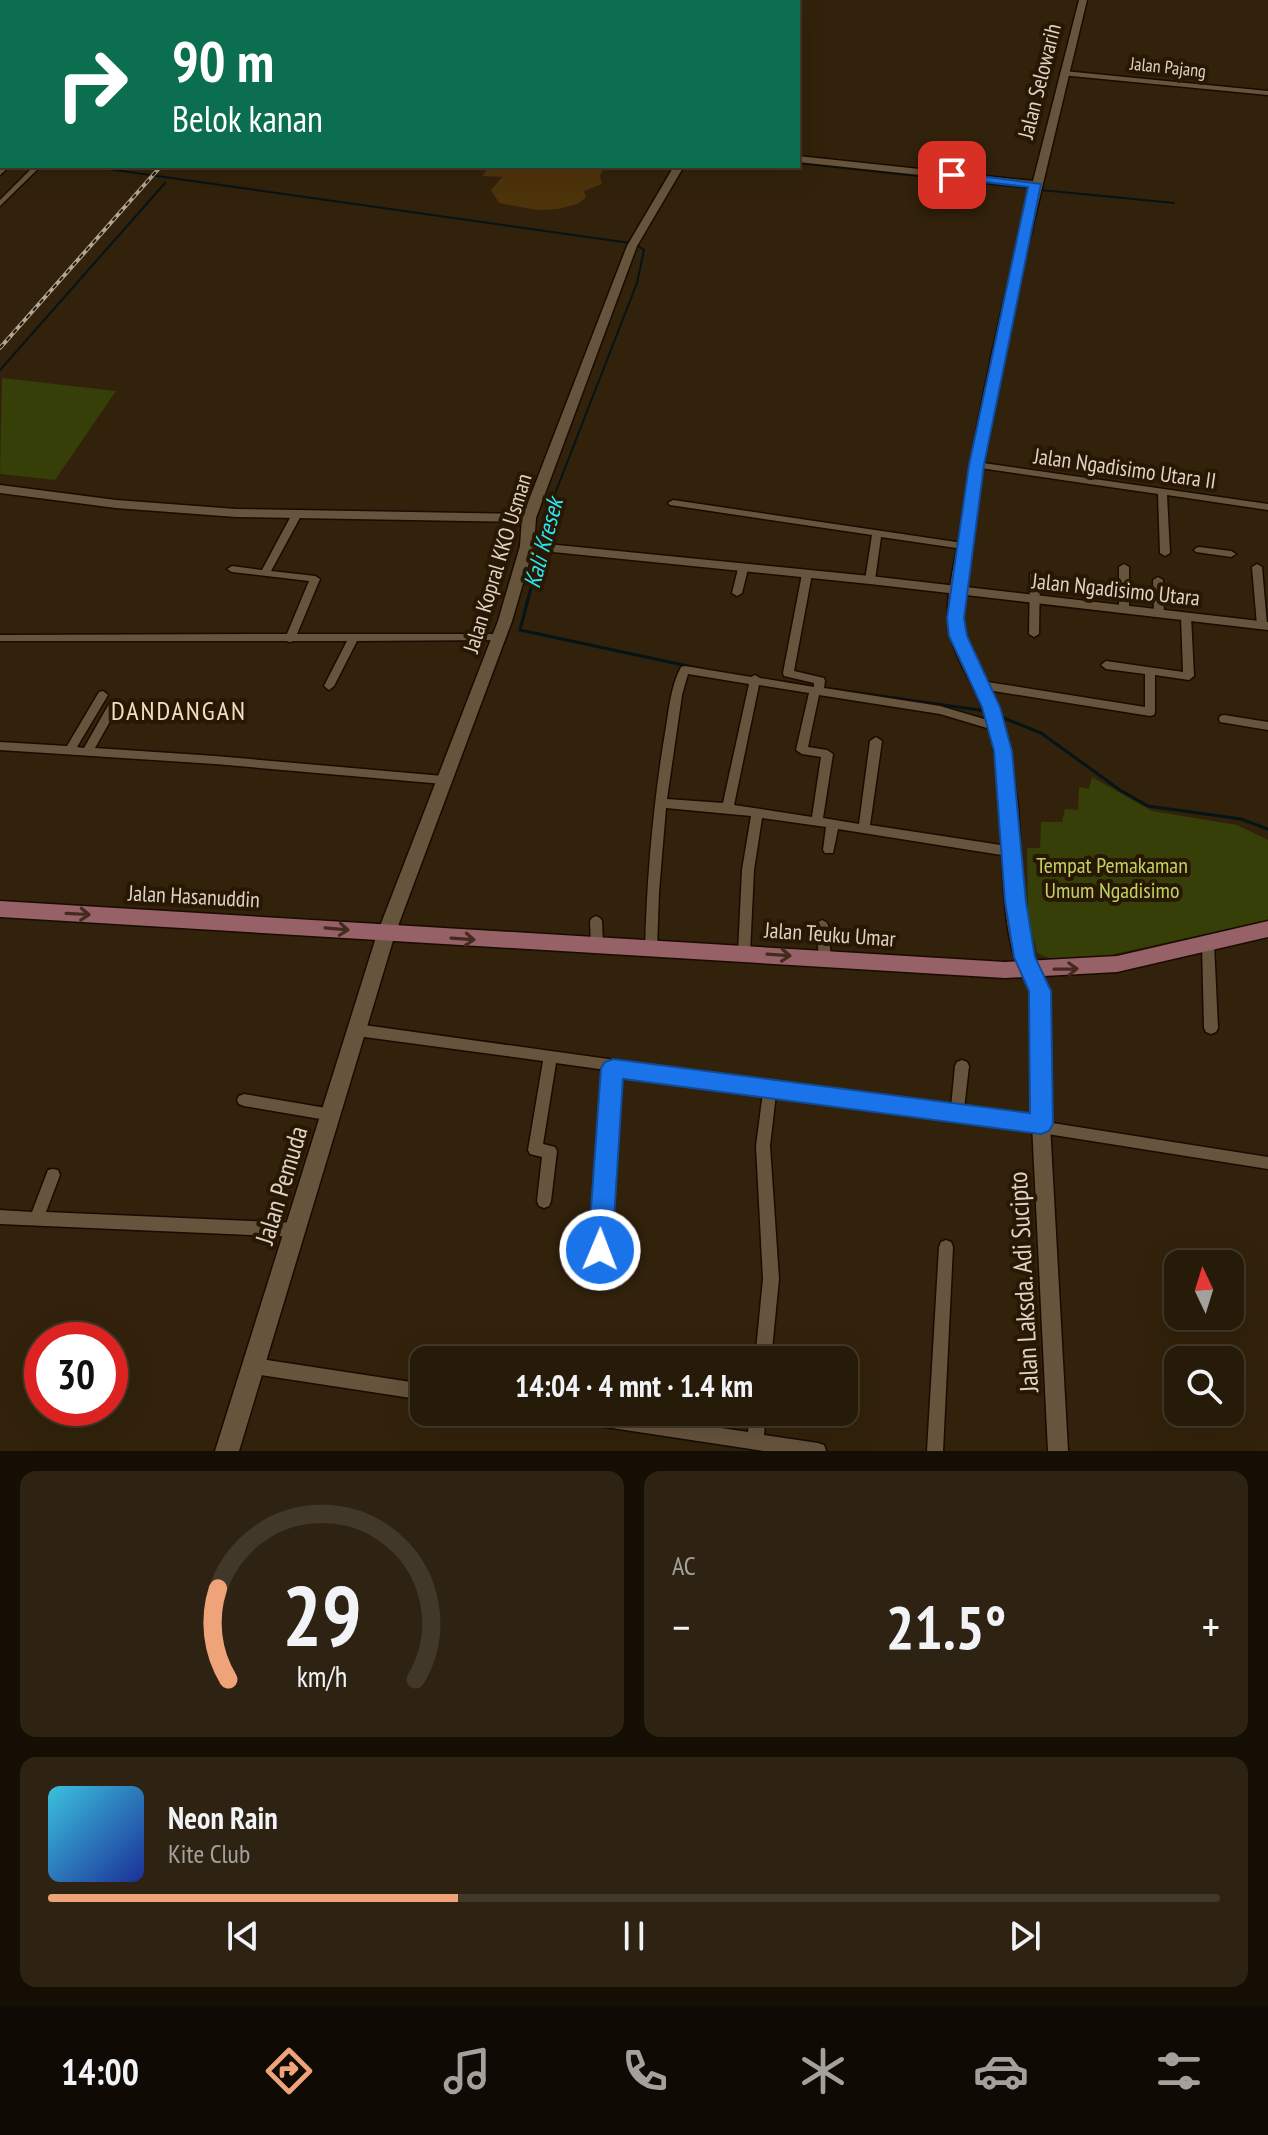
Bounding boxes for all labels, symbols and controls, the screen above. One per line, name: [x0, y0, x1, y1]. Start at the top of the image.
street label: Jalan Selowarih: [1011, 21, 1067, 142]
text: 90 m: [172, 25, 274, 97]
icon: right: [40, 32, 144, 136]
street label: Jalan Pajang: [1128, 51, 1207, 82]
text: Belok kanan: [172, 95, 323, 142]
pin: [918, 141, 986, 209]
icon: arrive: [930, 153, 974, 197]
street label: Jalan Ngadisimo Utara II: [1031, 441, 1218, 495]
street label: Jalan Kopral KKO Usman: [456, 470, 538, 657]
water label: Kali Kresek: [516, 492, 571, 591]
street label: Jalan Ngadisimo Utara: [1030, 566, 1201, 612]
district label: DANDANGAN: [111, 694, 247, 727]
park label: Tempat Pemakaman Umum Ngadisimo: [1036, 851, 1188, 904]
street label: Jalan Hasanuddin: [126, 879, 261, 913]
one-way arrow: [64, 906, 91, 921]
street label: Jalan Teuku Umar: [763, 915, 896, 953]
one-way arrow: [323, 922, 350, 937]
one-way arrow: [449, 932, 476, 947]
one-way arrow: [765, 948, 792, 963]
one-way arrow: [1052, 961, 1079, 976]
street label: Jalan Pemuda: [247, 1122, 315, 1249]
street label: Jalan Laksda. Adi Sucipto: [1001, 1171, 1045, 1394]
position arrow: [558, 1208, 642, 1292]
north arrow: [1164, 1250, 1244, 1330]
map controls: [1164, 1250, 1244, 1426]
speed limit sign: 30: [24, 1322, 128, 1426]
button: search: [1164, 1346, 1244, 1426]
text: 14:04 · 4 mnt · 1.4 km: [515, 1366, 753, 1405]
text: AC: [672, 1549, 696, 1582]
text: 29: [282, 1561, 362, 1669]
text: 21.5°: [886, 1588, 1006, 1666]
text: −: [672, 1598, 690, 1655]
text: +: [1202, 1598, 1220, 1655]
text: km/h: [297, 1658, 347, 1695]
text: Neon Rain: [168, 1798, 278, 1837]
text: Kite Club: [168, 1837, 250, 1870]
icon: previous: [221, 1914, 265, 1958]
icon: pause: [612, 1914, 656, 1958]
icon: next: [1003, 1914, 1047, 1958]
icon: directions: [261, 2043, 317, 2099]
icon: music: [439, 2043, 495, 2099]
icon: phone: [617, 2043, 673, 2099]
icon: climate: [795, 2043, 851, 2099]
icon: car: [973, 2043, 1029, 2099]
icon: filters: [1151, 2043, 1207, 2099]
text: 14:00: [61, 2048, 139, 2095]

